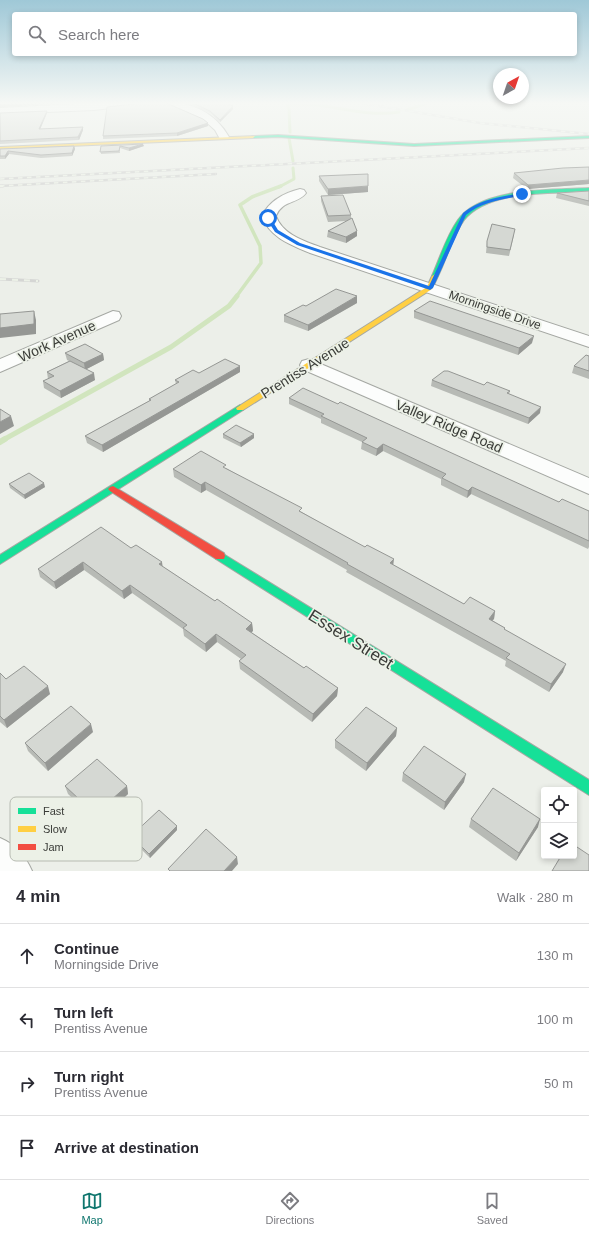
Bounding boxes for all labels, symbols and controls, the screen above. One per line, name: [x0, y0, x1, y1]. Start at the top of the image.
search box: [12, 12, 577, 56]
icon: search: [26, 23, 48, 45]
text: Search here: [58, 26, 140, 43]
north arrow: [493, 68, 529, 104]
route end: [513, 185, 531, 203]
route start: [259, 209, 277, 227]
street label: Morningside Drive: [447, 288, 543, 332]
street label: Work Avenue: [16, 317, 98, 365]
street label: Prentiss Avenue: [258, 334, 352, 402]
street label: Valley Ridge Road: [393, 396, 505, 456]
street label: Essex Street: [305, 606, 397, 673]
map controls: [541, 787, 577, 859]
button: locate: [541, 787, 577, 823]
legend: [10, 797, 142, 861]
text: Fast: [43, 805, 64, 817]
text: Slow: [43, 823, 67, 835]
button: layers: [541, 823, 577, 859]
text: Jam: [43, 841, 64, 853]
text: 4 min: [16, 887, 60, 906]
text: Walk · 280 m: [497, 890, 573, 905]
text: Continue: [54, 940, 119, 957]
icon: ahead: [16, 945, 38, 967]
text: 130 m: [537, 948, 573, 963]
text: Morningside Drive: [54, 957, 159, 972]
text: Turn left: [54, 1004, 113, 1021]
icon: left: [16, 1009, 38, 1031]
text: 100 m: [537, 1012, 573, 1027]
text: Prentiss Avenue: [54, 1021, 148, 1036]
text: Turn right: [54, 1068, 124, 1085]
icon: right: [16, 1073, 38, 1095]
text: 50 m: [544, 1076, 573, 1091]
text: Prentiss Avenue: [54, 1085, 148, 1100]
icon: arrive: [16, 1137, 38, 1159]
text: Arrive at destination: [54, 1139, 199, 1156]
tab: Map: [81, 1190, 103, 1226]
tab: Directions: [265, 1190, 314, 1226]
tab: Saved: [477, 1190, 508, 1226]

